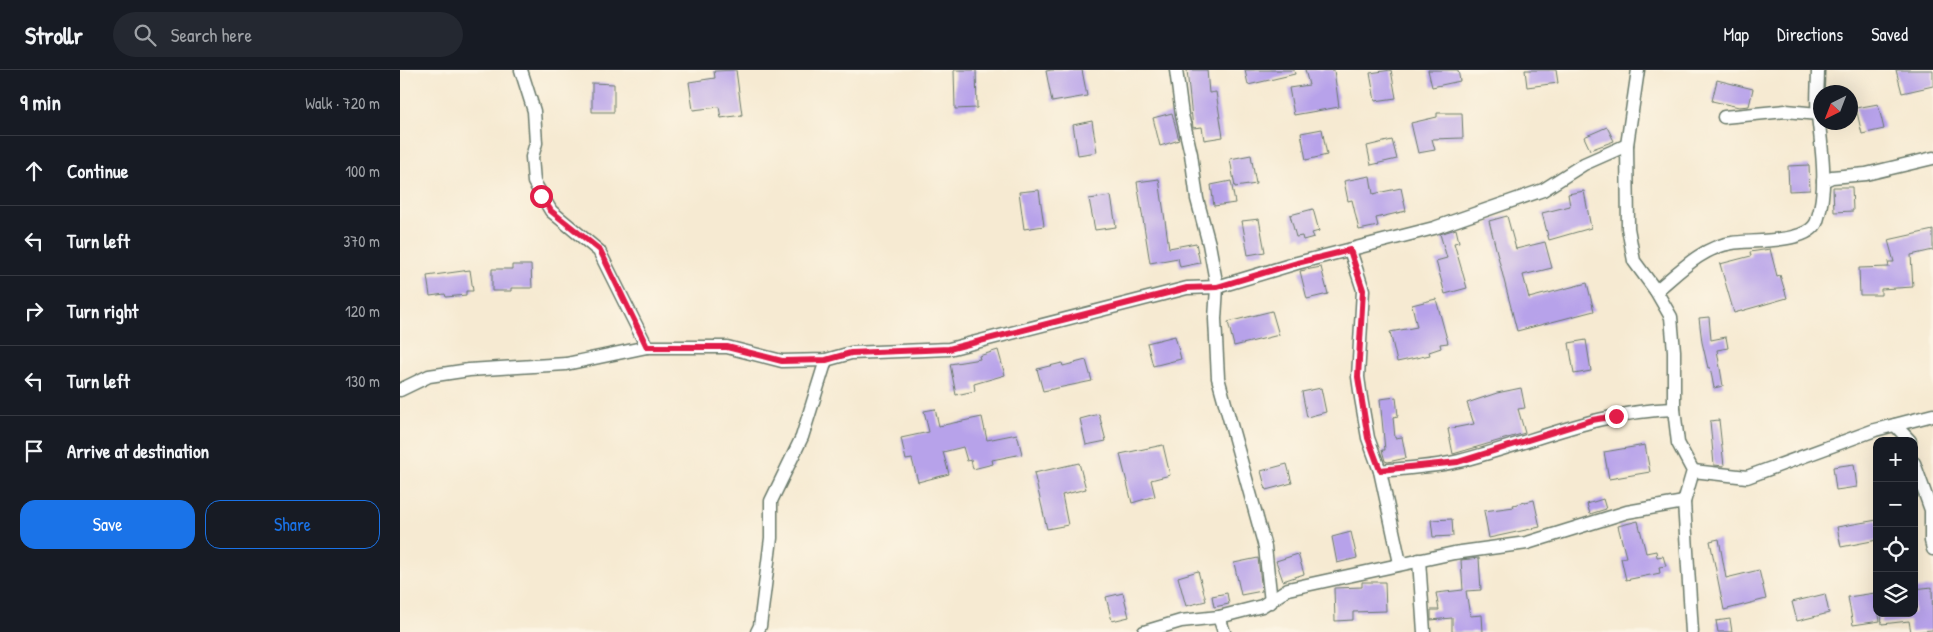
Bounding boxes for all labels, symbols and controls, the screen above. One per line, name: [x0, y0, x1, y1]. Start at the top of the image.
search box: [113, 12, 463, 57]
text: Strollr: [25, 19, 83, 51]
icon: search: [131, 21, 159, 49]
text: Search here: [171, 22, 252, 48]
text: Map: [1724, 22, 1749, 47]
text: Directions: [1777, 22, 1843, 47]
text: Saved: [1871, 22, 1908, 47]
north arrow: [1813, 85, 1858, 130]
text: 9 min: [20, 88, 61, 117]
text: Walk · 720 m: [305, 92, 380, 114]
icon: ahead: [20, 157, 48, 185]
text: Continue: [67, 158, 128, 184]
text: 100 m: [345, 160, 380, 182]
route start: [530, 185, 553, 208]
icon: left: [20, 227, 48, 255]
text: Turn left: [67, 228, 130, 254]
text: 370 m: [343, 230, 380, 252]
icon: right: [20, 297, 48, 325]
text: Turn right: [67, 298, 138, 324]
text: 120 m: [345, 300, 380, 322]
icon: left: [20, 367, 48, 395]
text: Turn left: [67, 368, 130, 394]
text: 130 m: [345, 370, 380, 392]
route end: [1605, 405, 1628, 428]
icon: arrive: [20, 437, 48, 465]
map controls: [1873, 437, 1918, 617]
button: +: [1873, 437, 1918, 482]
text: Arrive at destination: [67, 438, 209, 464]
button: −: [1873, 482, 1918, 527]
button: Save: [20, 500, 195, 549]
button: Share: [205, 500, 380, 549]
button: locate: [1873, 527, 1918, 572]
button: layers: [1873, 572, 1918, 617]

